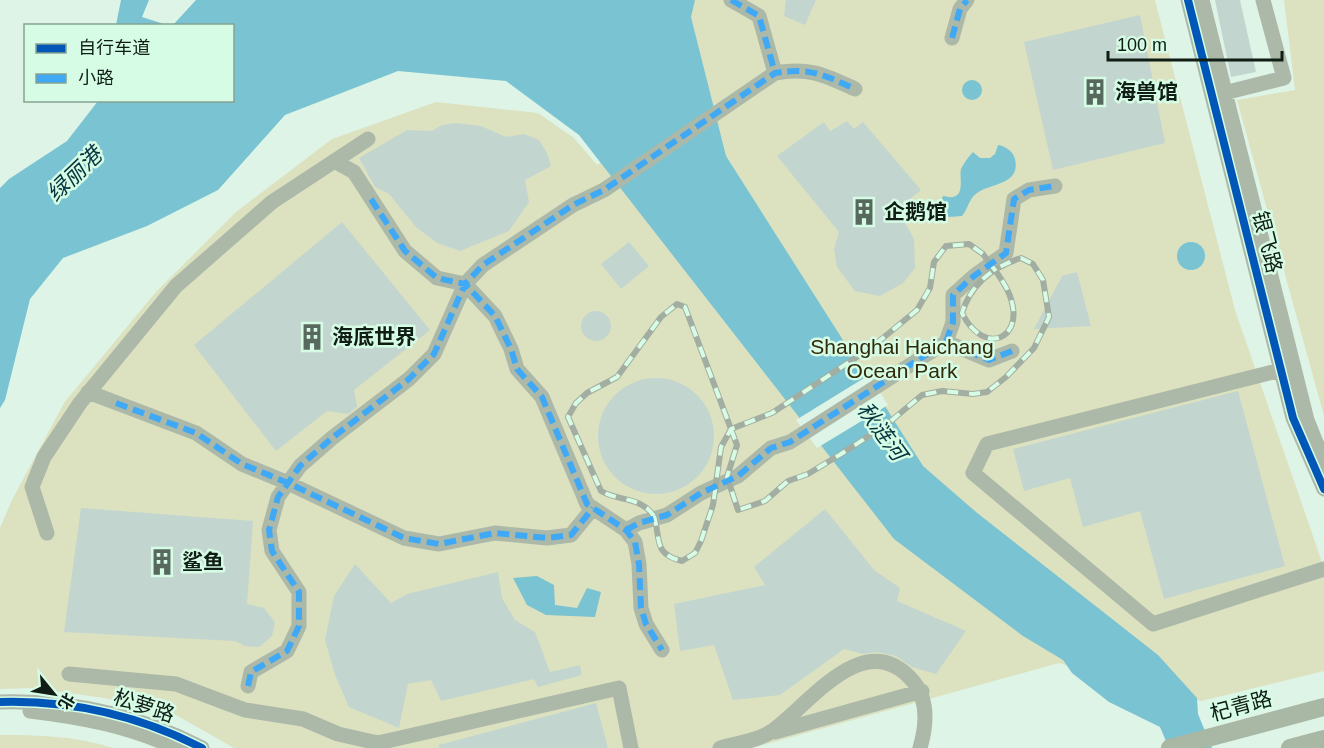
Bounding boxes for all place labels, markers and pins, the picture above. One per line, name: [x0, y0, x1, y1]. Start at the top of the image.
building icon: 海兽馆: [1080, 77, 1110, 107]
place label: 海兽馆: [1115, 80, 1178, 103]
building icon: 企鹅馆: [849, 197, 879, 227]
place label: 企鹅馆: [884, 200, 947, 223]
building icon: 海底世界: [297, 322, 327, 352]
place label: 海底世界: [332, 325, 416, 348]
building icon: 鲨鱼: [147, 547, 177, 577]
place label: 鲨鱼: [182, 550, 224, 573]

